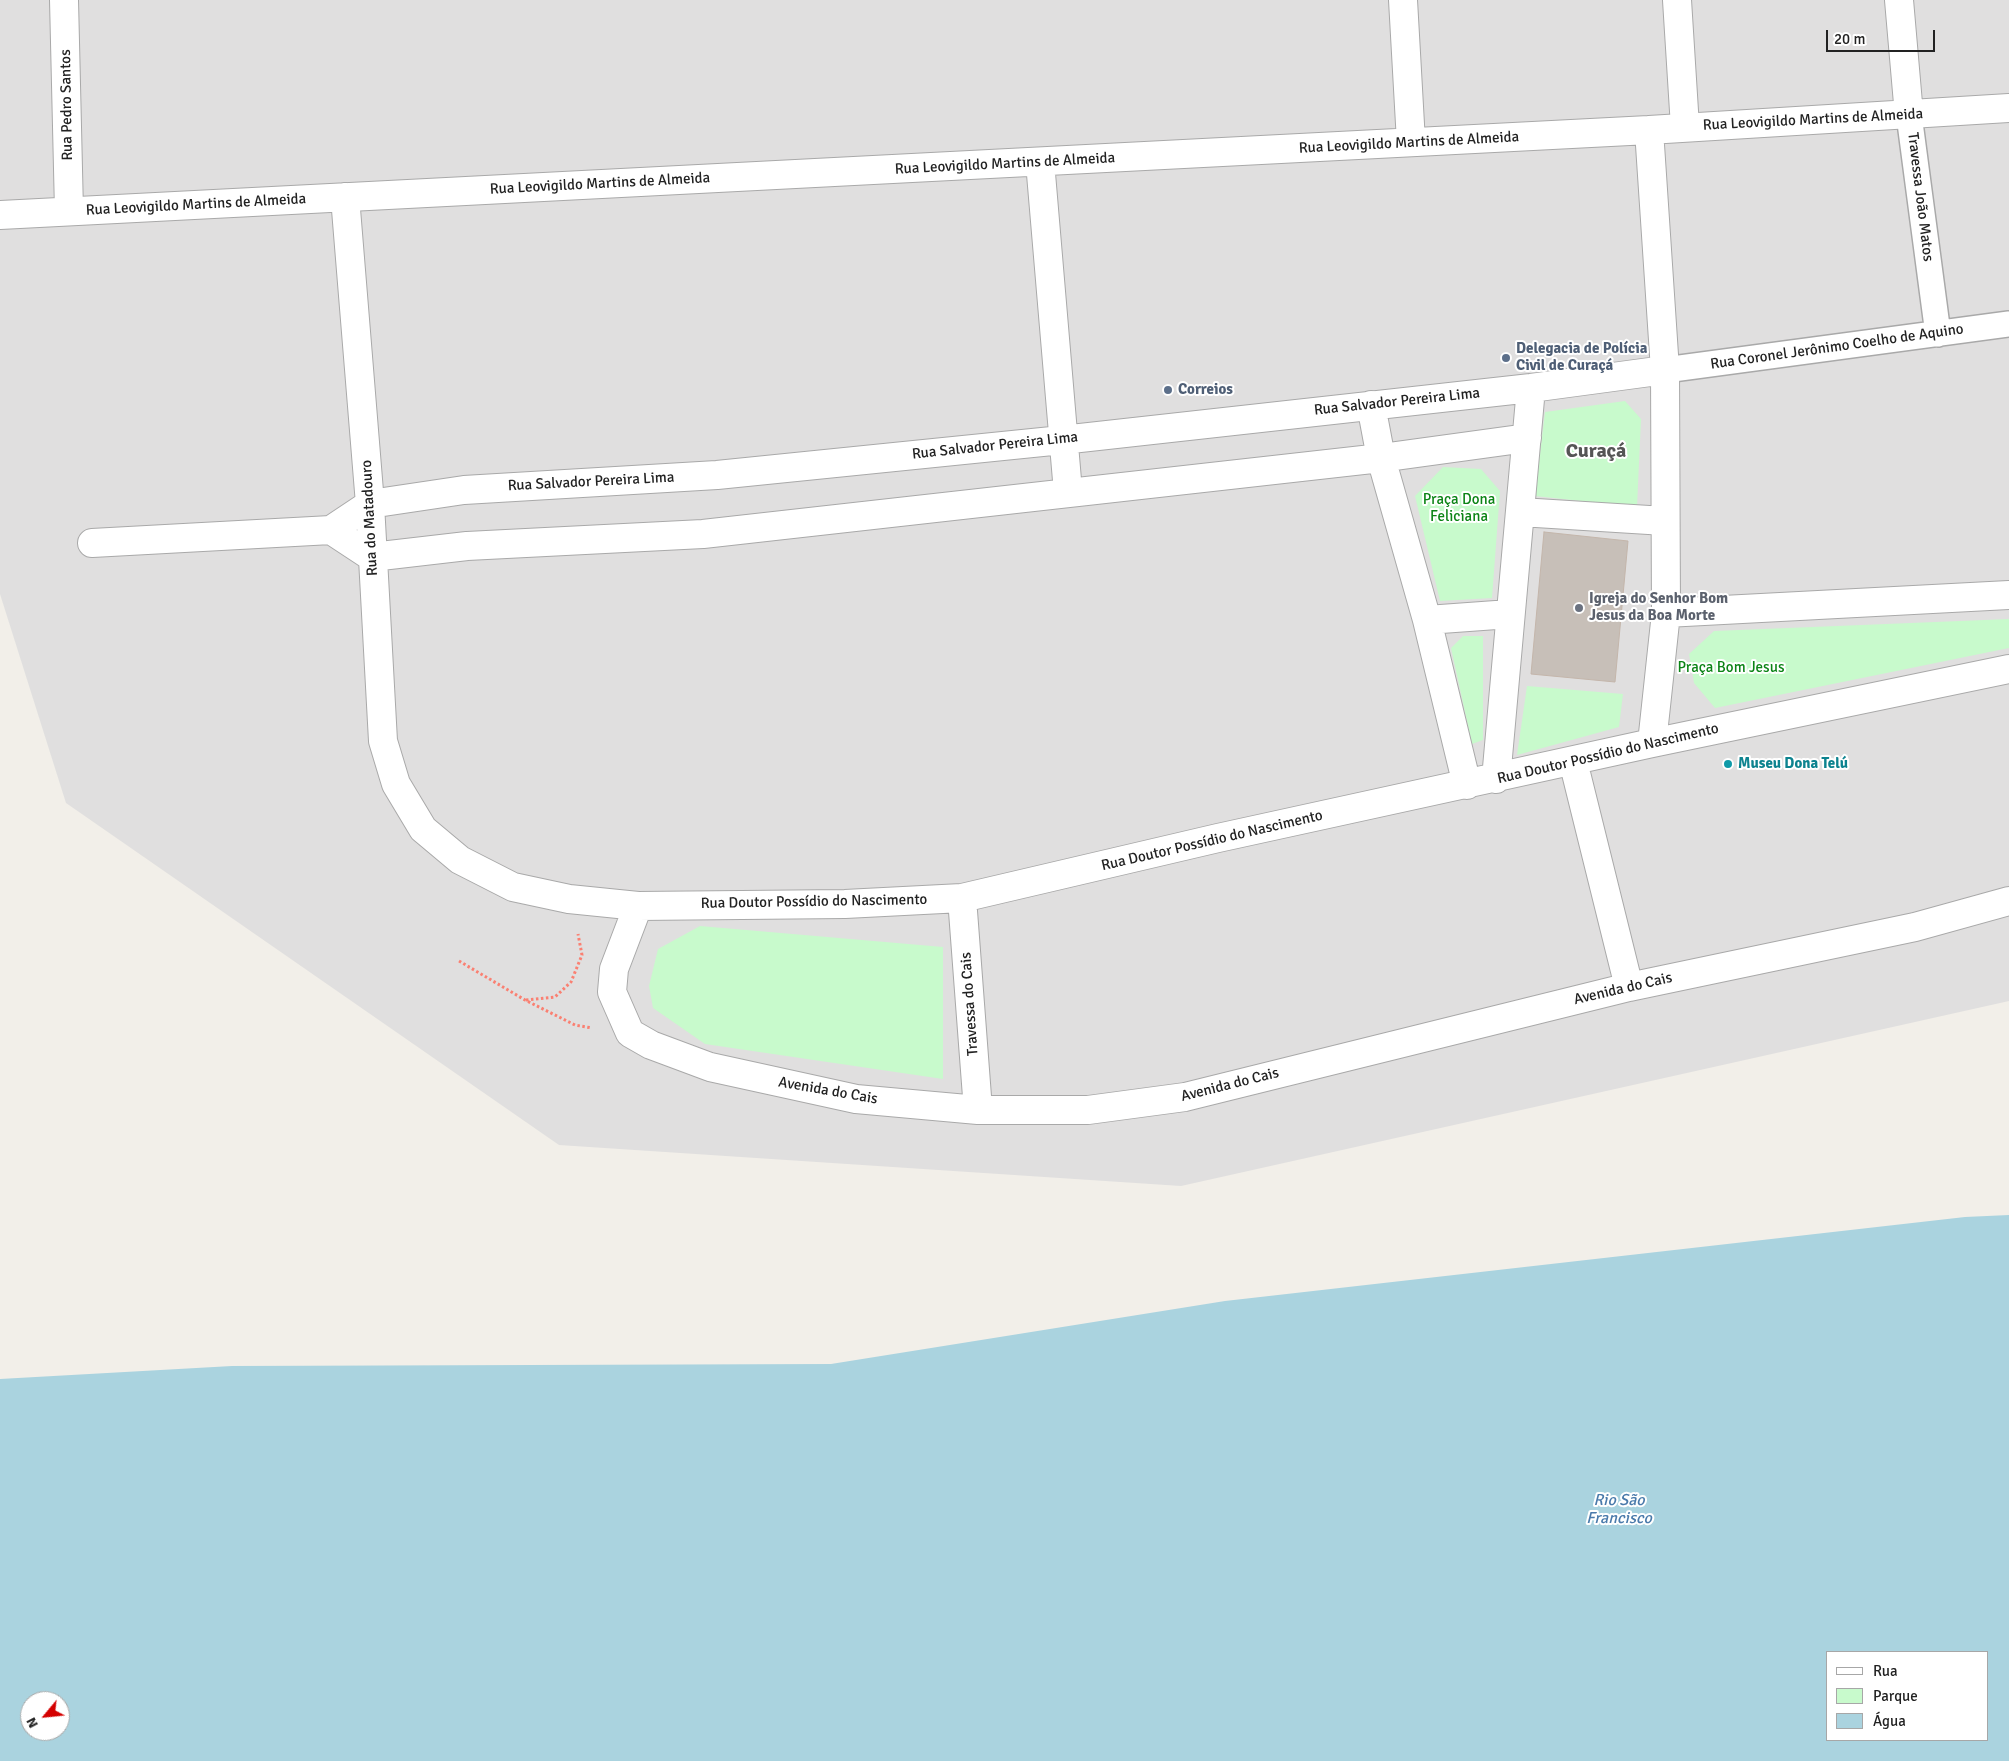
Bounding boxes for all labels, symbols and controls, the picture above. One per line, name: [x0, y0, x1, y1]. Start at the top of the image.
scale bar: [1829, 20, 1938, 52]
text: 20 m: [1834, 30, 1865, 48]
street label: Rua Pedro Santos: [57, 49, 77, 161]
street label: Rua Leovigildo Martins de Almeida: [1702, 105, 1924, 135]
street label: Rua Leovigildo Martins de Almeida: [1298, 128, 1520, 158]
street label: Travessa João Matos: [1903, 131, 1937, 263]
street label: Rua Leovigildo Martins de Almeida: [894, 149, 1116, 179]
street label: Rua Leovigildo Martins de Almeida: [489, 169, 711, 199]
street label: Rua Leovigildo Martins de Almeida: [85, 190, 307, 220]
street label: Rua Coronel Jerônimo Coelho de Aquino: [1709, 320, 1965, 374]
place label: Delegacia de Polícia Civil de Curaçá: [1516, 340, 1647, 375]
marker: Delegacia de Polícia Civil de Curaçá: [1500, 352, 1512, 364]
place label: Correios: [1178, 381, 1233, 399]
marker: Correios: [1162, 384, 1174, 396]
street label: Rua Salvador Pereira Lima: [1313, 384, 1481, 420]
street label: Rua Salvador Pereira Lima: [911, 428, 1079, 464]
district label: Curaçá: [1566, 440, 1626, 464]
street label: Rua do Matadouro: [358, 460, 382, 576]
street label: Rua Salvador Pereira Lima: [507, 469, 675, 495]
park label: Praça Dona Feliciana: [1423, 491, 1495, 526]
place label: Igreja do Senhor Bom Jesus da Boa Morte: [1589, 590, 1728, 625]
marker: Igreja do Senhor Bom Jesus da Boa Morte: [1573, 602, 1585, 614]
park label: Praça Bom Jesus: [1678, 659, 1784, 677]
street label: Rua Doutor Possídio do Nascimento: [1496, 720, 1720, 788]
place label: Museu Dona Telú: [1738, 755, 1848, 773]
marker: Museu Dona Telú: [1722, 758, 1734, 770]
street label: Rua Doutor Possídio do Nascimento: [1100, 807, 1324, 875]
street label: Rua Doutor Possídio do Nascimento: [701, 891, 927, 913]
street label: Travessa do Cais: [957, 952, 983, 1056]
street label: Avenida do Cais: [1572, 969, 1674, 1009]
street label: Avenida do Cais: [1179, 1064, 1281, 1106]
street label: Avenida do Cais: [777, 1073, 879, 1109]
water label: Rio São Francisco: [1586, 1491, 1652, 1529]
legend: [1826, 1651, 1989, 1741]
text: Rua: [1873, 1662, 1898, 1680]
text: Parque: [1873, 1687, 1918, 1705]
north arrow: [20, 1691, 70, 1741]
text: Água: [1873, 1712, 1906, 1730]
text: N: [22, 1715, 42, 1731]

